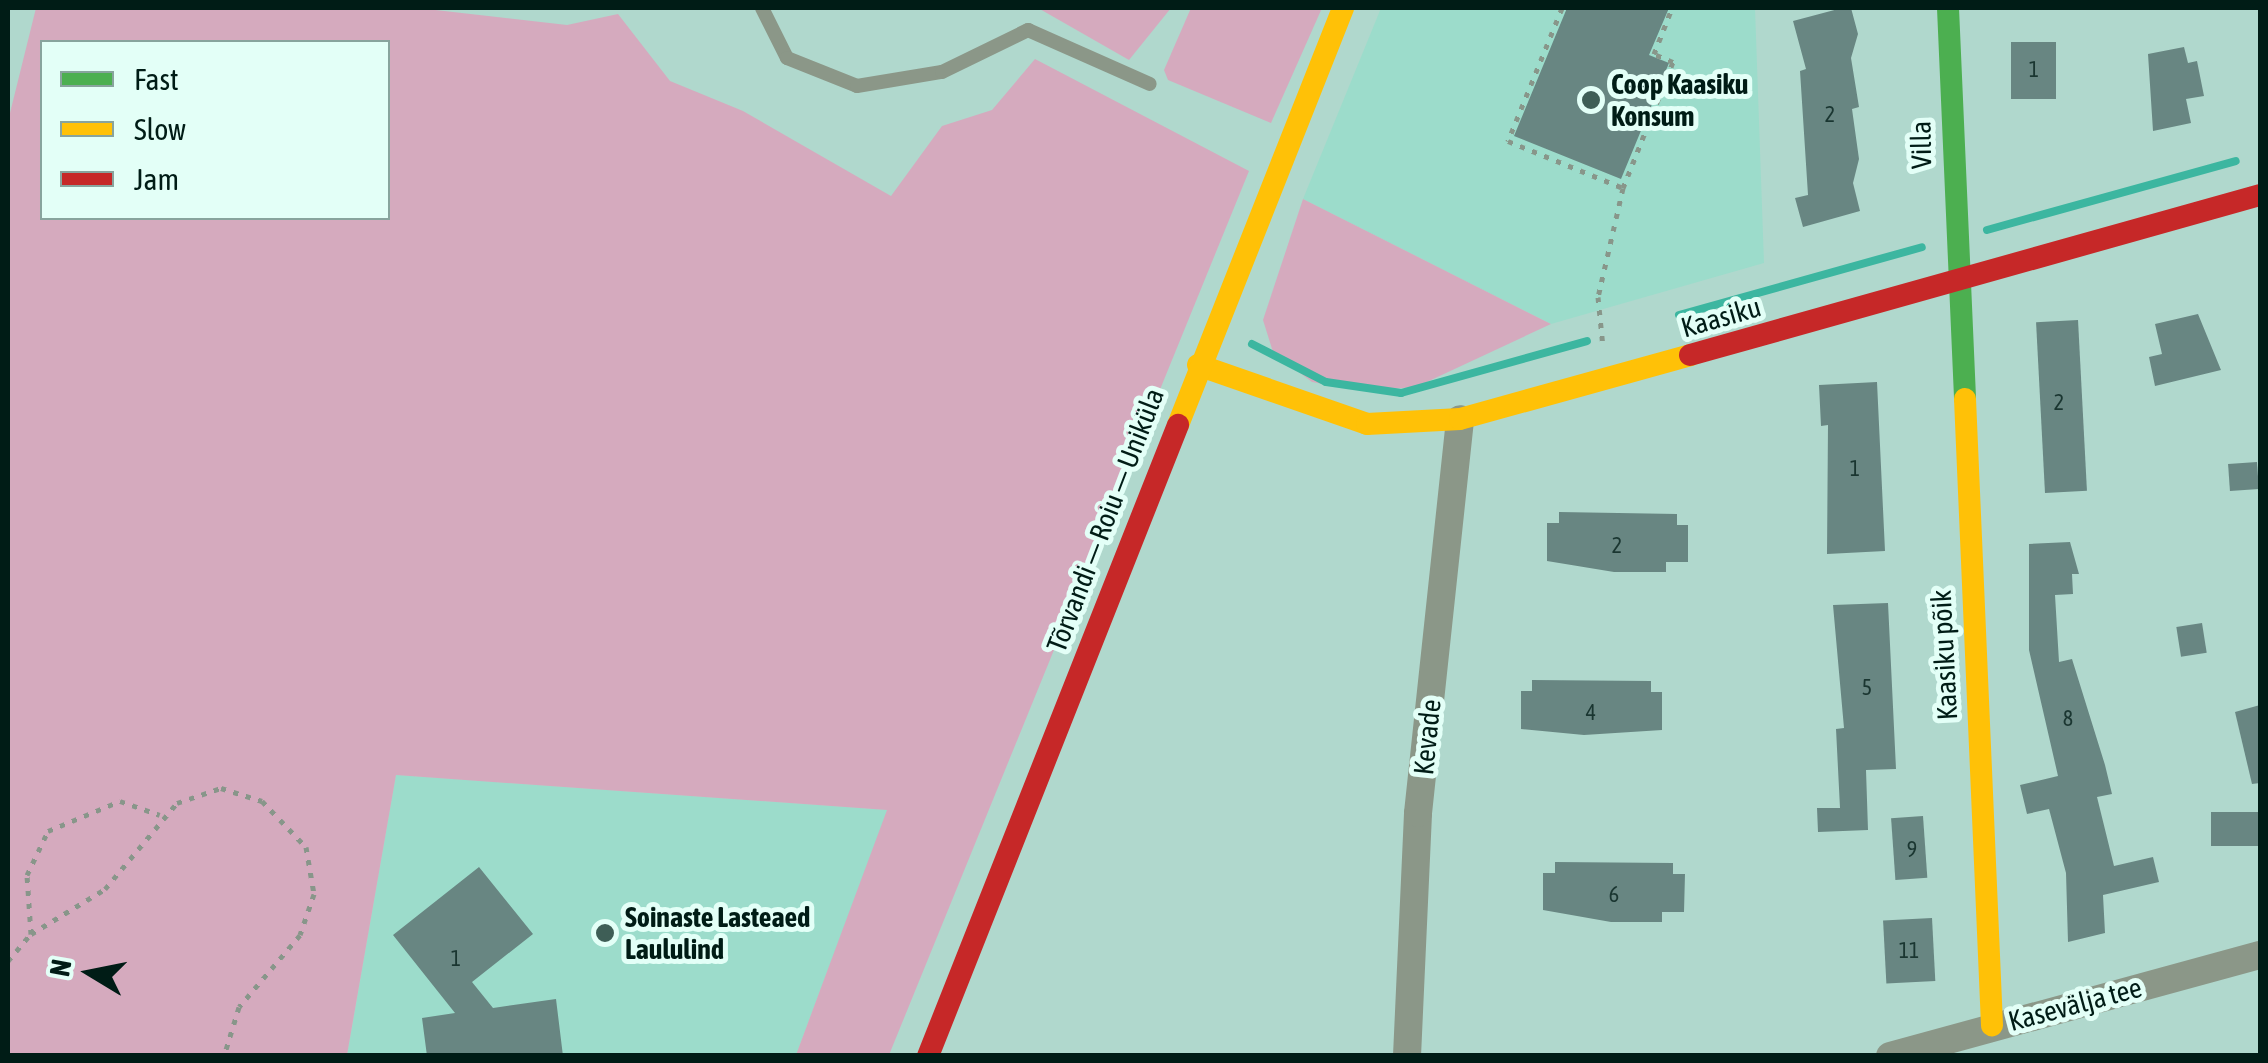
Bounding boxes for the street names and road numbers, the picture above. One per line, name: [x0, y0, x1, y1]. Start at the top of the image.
street label: Villa: [1904, 121, 1938, 169]
street label: Kaasiku: [1677, 290, 1765, 344]
street label: Tõrvandi — Roiu — Uniküla: [1039, 383, 1171, 657]
street label: Kaasiku põik: [1924, 589, 1964, 721]
street label: Kevade: [1406, 698, 1448, 776]
street label: Kasevälja tee: [2005, 970, 2145, 1038]

